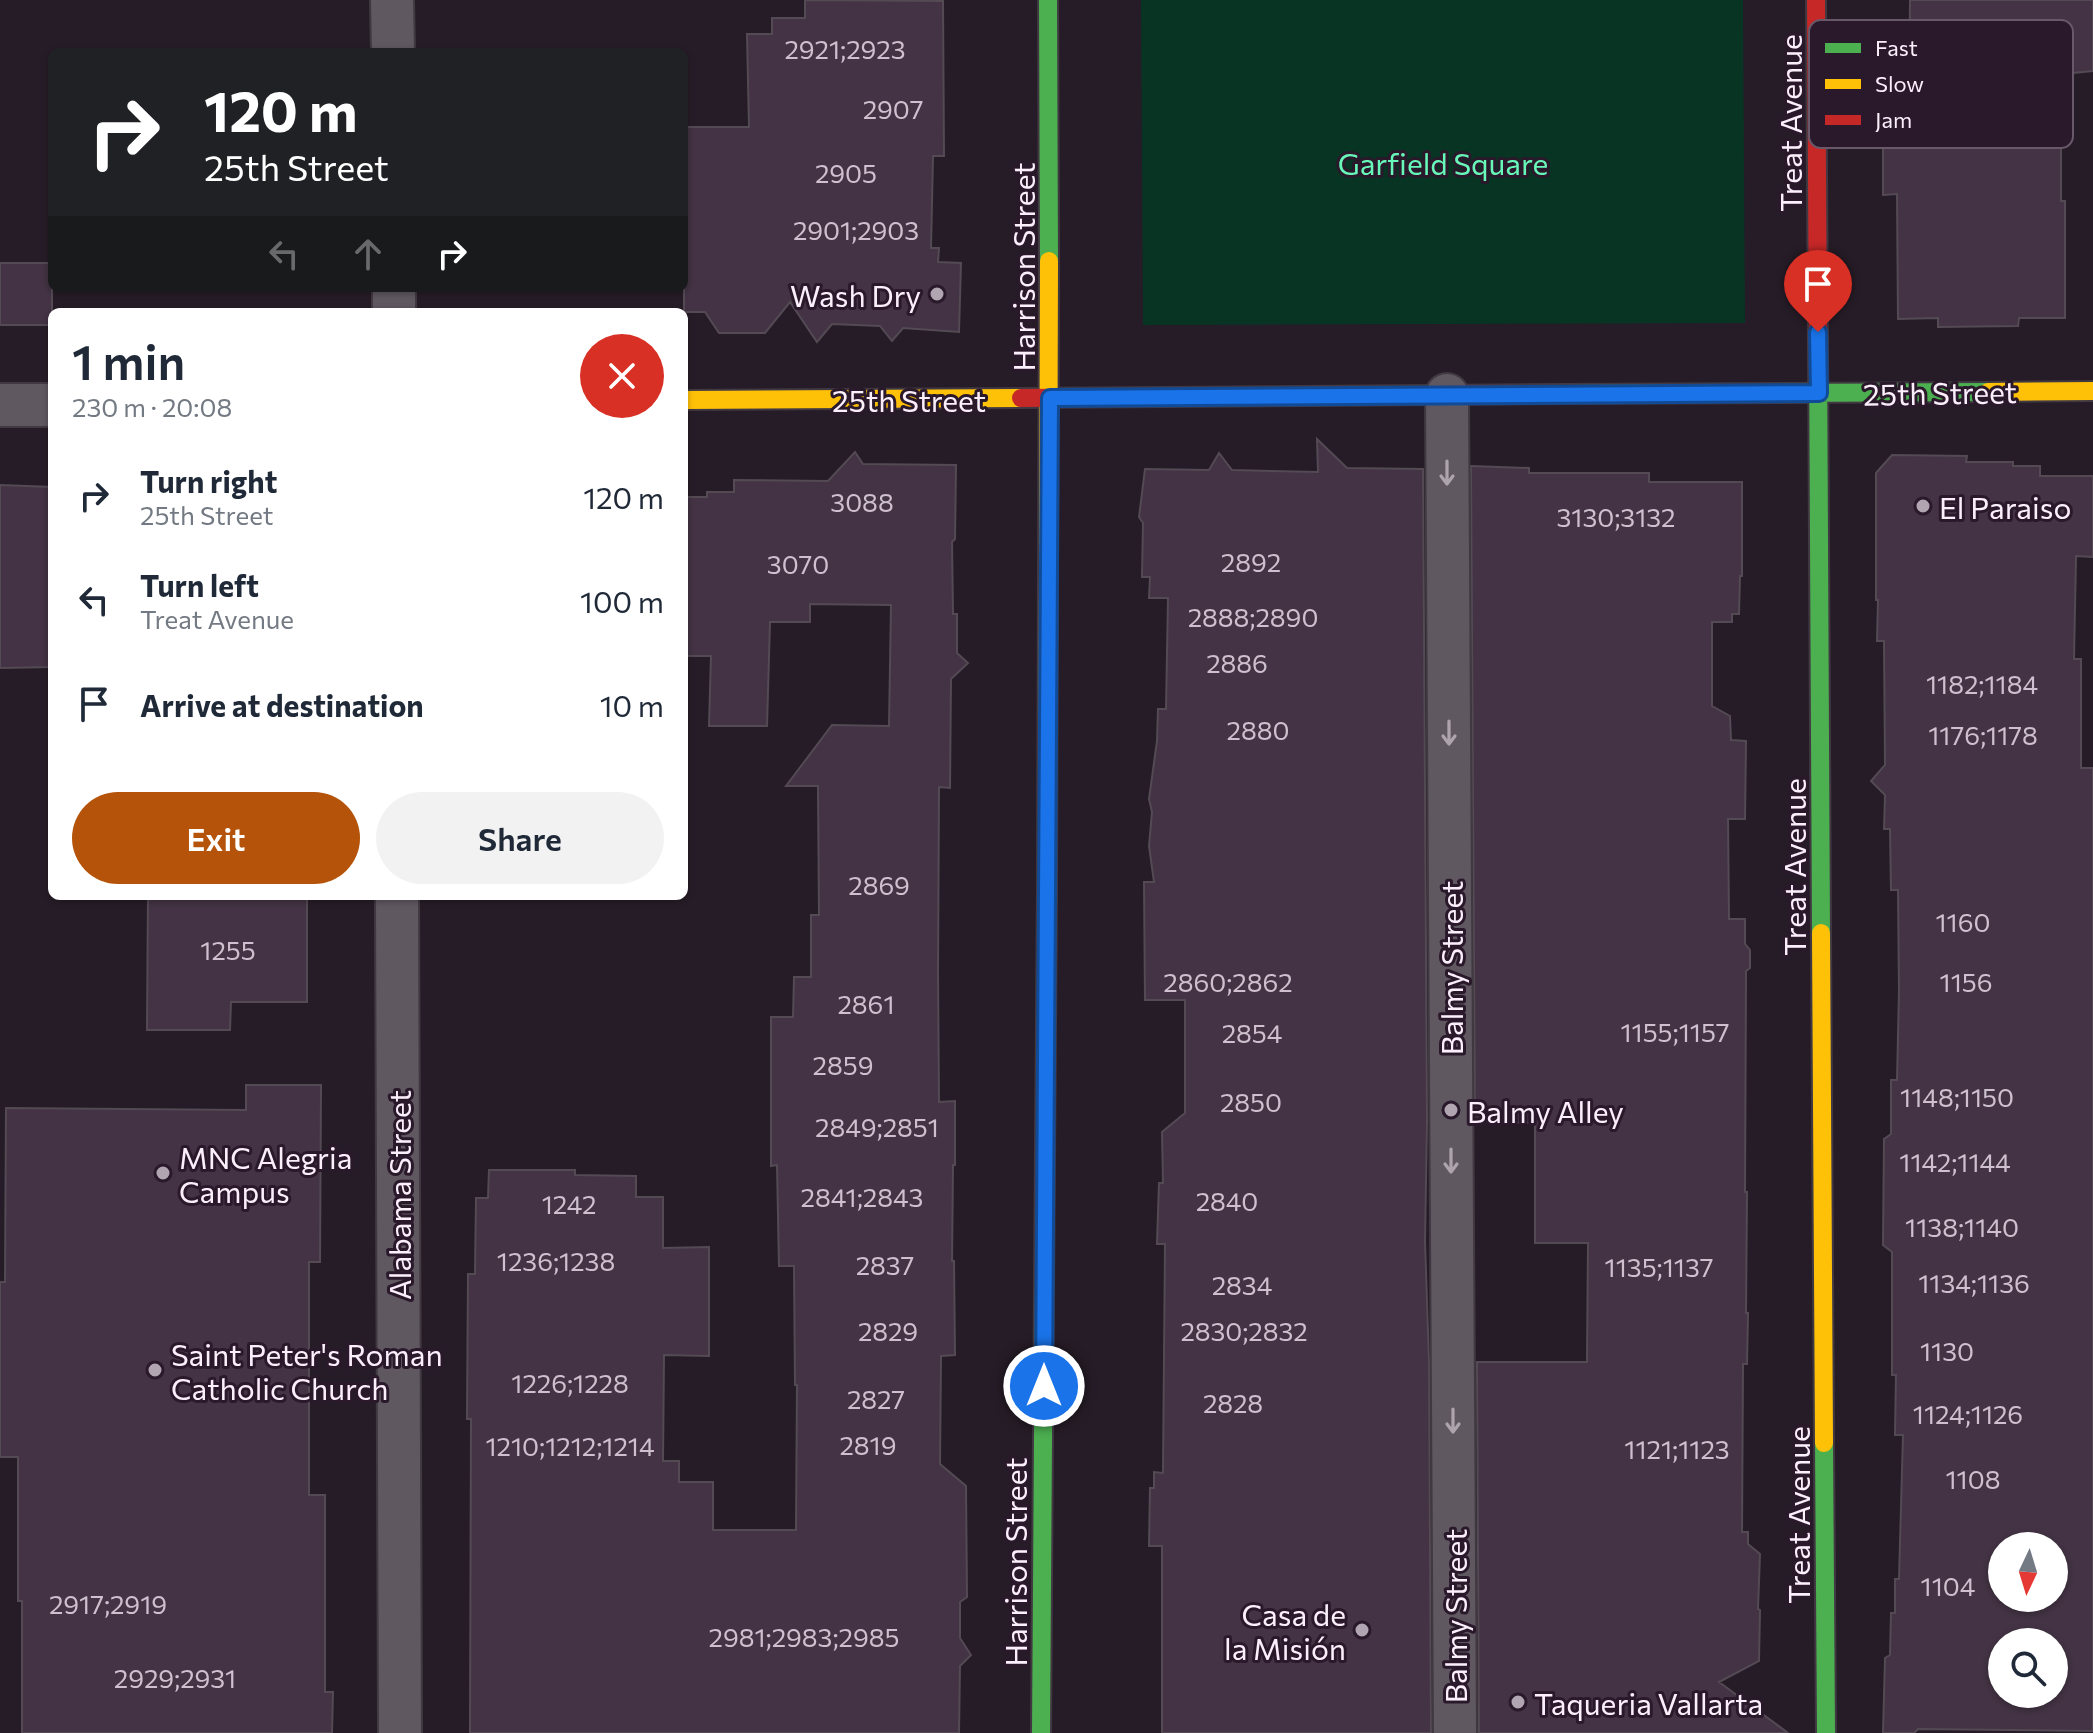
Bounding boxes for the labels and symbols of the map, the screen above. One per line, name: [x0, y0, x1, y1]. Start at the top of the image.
legend: [1809, 20, 2073, 148]
house number: 2921;2923: [784, 33, 906, 64]
street label: Treat Avenue: [1771, 34, 1808, 212]
text: Fast: [1875, 34, 1918, 61]
text: Slow: [1875, 70, 1924, 97]
house number: 2907: [863, 93, 923, 124]
text: Jam: [1875, 106, 1912, 133]
park label: Garfield Square: [1338, 144, 1548, 181]
house number: 2905: [815, 157, 877, 188]
street label: Harrison Street: [1004, 162, 1041, 372]
house number: 2901;2903: [793, 214, 919, 245]
pin: [1784, 250, 1852, 332]
place label: Wash Dry: [790, 276, 921, 313]
marker: Wash Dry: [928, 285, 946, 303]
street label: 25th Street: [1863, 372, 2017, 412]
street label: 25th Street: [832, 381, 986, 418]
one-way arrow: [1439, 459, 1455, 486]
house number: 3088: [830, 486, 894, 517]
place label: El Paraiso: [1939, 488, 2071, 525]
marker: El Paraiso: [1914, 497, 1932, 515]
house number: 3130;3132: [1556, 501, 1676, 532]
house number: 2892: [1221, 546, 1281, 577]
house number: 3070: [767, 548, 829, 579]
house number: 2888;2890: [1188, 601, 1318, 632]
house number: 2886: [1206, 647, 1268, 678]
house number: 1182;1184: [1926, 668, 2038, 699]
house number: 2880: [1227, 714, 1289, 745]
one-way arrow: [1441, 719, 1457, 746]
house number: 1176;1178: [1928, 719, 2038, 750]
street label: Treat Avenue: [1775, 778, 1812, 956]
house number: 2869: [848, 869, 910, 900]
street label: Balmy Street: [1432, 881, 1469, 1055]
house number: 1160: [1936, 906, 1990, 937]
house number: 1255: [200, 934, 256, 965]
house number: 2860;2862: [1163, 966, 1293, 997]
house number: 1156: [1940, 966, 1992, 997]
house number: 2861: [837, 988, 895, 1019]
house number: 1155;1157: [1620, 1016, 1730, 1047]
house number: 2854: [1222, 1017, 1282, 1048]
house number: 2859: [813, 1049, 873, 1080]
house number: 1148;1150: [1900, 1081, 2014, 1112]
house number: 2850: [1220, 1086, 1282, 1117]
street label: Alabama Street: [380, 1090, 417, 1300]
place label: Balmy Alley: [1467, 1092, 1624, 1129]
marker: Balmy Alley: [1442, 1101, 1460, 1119]
house number: 2849;2851: [815, 1111, 939, 1142]
place label: MNC Alegria Campus: [179, 1138, 352, 1209]
house number: 1142;1144: [1899, 1146, 2011, 1177]
one-way arrow: [1444, 1147, 1459, 1174]
marker: MNC Alegria Campus: [154, 1164, 172, 1182]
house number: 2841;2843: [801, 1181, 923, 1212]
house number: 2840: [1196, 1185, 1258, 1216]
house number: 1242: [542, 1188, 596, 1219]
house number: 1138;1140: [1905, 1211, 2019, 1242]
house number: 1236;1238: [497, 1245, 615, 1276]
house number: 2837: [856, 1249, 914, 1280]
house number: 1135;1137: [1605, 1251, 1713, 1282]
house number: 1134;1136: [1918, 1267, 2030, 1298]
house number: 2834: [1212, 1269, 1272, 1300]
house number: 2829: [858, 1315, 918, 1346]
house number: 2830;2832: [1180, 1315, 1308, 1346]
place label: Saint Peter's Roman Catholic Church: [171, 1335, 443, 1406]
house number: 1130: [1920, 1335, 1974, 1366]
position arrow: [1002, 1344, 1086, 1428]
marker: Saint Peter's Roman Catholic Church: [146, 1361, 164, 1379]
house number: 1226;1228: [511, 1367, 629, 1398]
house number: 2827: [847, 1383, 905, 1414]
house number: 2828: [1203, 1387, 1263, 1418]
house number: 1124;1126: [1913, 1398, 2023, 1429]
one-way arrow: [1445, 1407, 1461, 1434]
street label: Treat Avenue: [1779, 1426, 1816, 1604]
house number: 2819: [839, 1429, 897, 1460]
house number: 1210;1212;1214: [485, 1430, 655, 1461]
house number: 1121;1123: [1624, 1433, 1730, 1464]
street label: Harrison Street: [996, 1457, 1033, 1667]
house number: 1108: [1946, 1463, 2000, 1494]
street label: Balmy Street: [1436, 1529, 1473, 1703]
north arrow: [1988, 1532, 2068, 1612]
house number: 1104: [1921, 1570, 1975, 1601]
house number: 2917;2919: [49, 1588, 167, 1619]
place label: Casa de la Misión: [1224, 1595, 1346, 1666]
house number: 2981;2983;2985: [709, 1621, 899, 1652]
marker: Casa de la Misión: [1353, 1621, 1371, 1639]
house number: 2929;2931: [114, 1662, 236, 1693]
place label: Taqueria Vallarta: [1534, 1684, 1763, 1721]
marker: Taqueria Vallarta: [1509, 1693, 1527, 1711]

